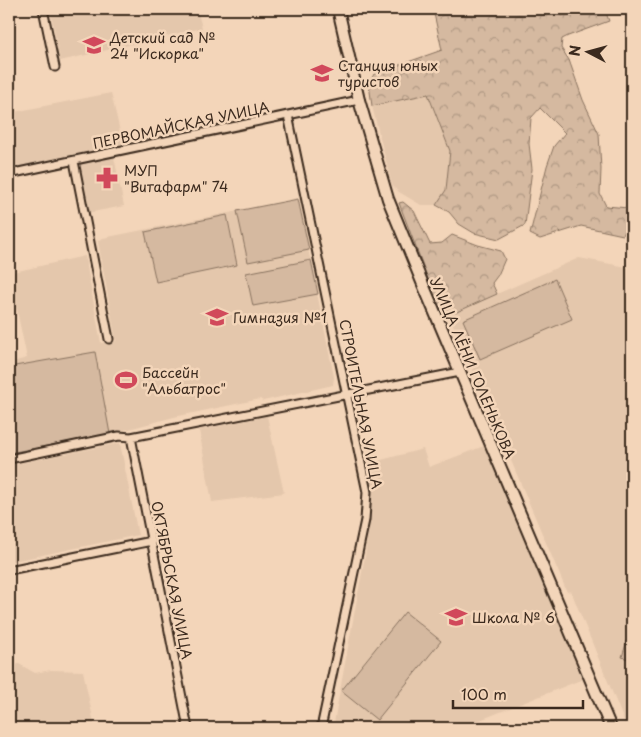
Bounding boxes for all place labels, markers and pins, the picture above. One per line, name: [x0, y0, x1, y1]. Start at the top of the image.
place label: Детский сад № 24 "Искорка": [109, 27, 215, 64]
school or university icon: Детский сад № 24 "Искорка": [81, 32, 107, 58]
place label: Станция юных туристов: [338, 55, 438, 92]
school or university icon: Станция юных туристов: [309, 60, 335, 86]
place label: МУП "Витафарм" 74: [124, 160, 228, 197]
pharmacy icon: МУП "Витафарм" 74: [94, 165, 120, 191]
school or university icon: Гимназия №1: [204, 304, 230, 330]
place label: Гимназия №1: [233, 307, 327, 328]
place label: Бассейн "Альбатрос": [142, 362, 226, 399]
sports icon: Бассейн "Альбатрос": [113, 367, 139, 393]
school or university icon: Школа № 6: [443, 604, 469, 630]
place label: Школа № 6: [472, 607, 555, 628]

